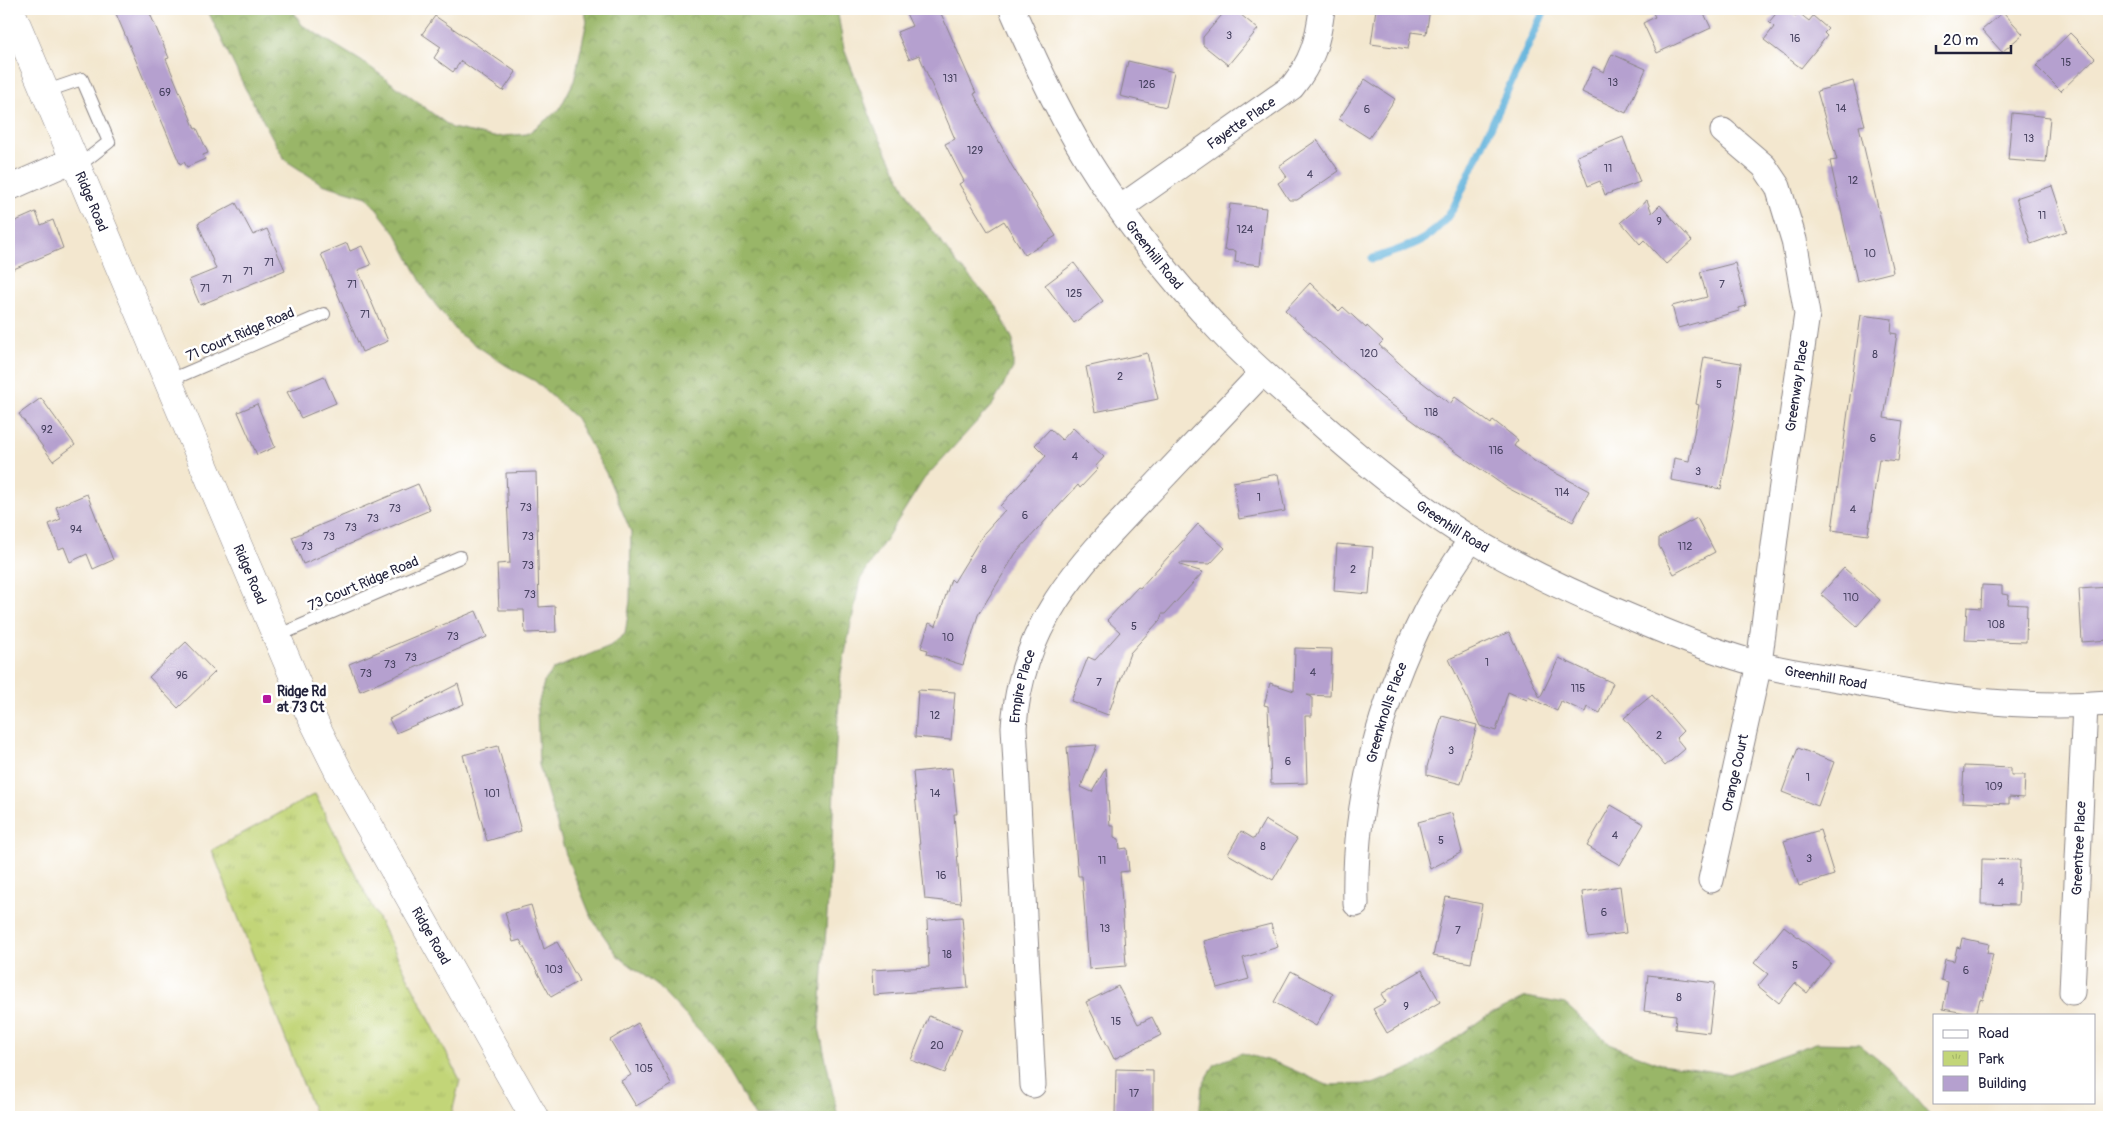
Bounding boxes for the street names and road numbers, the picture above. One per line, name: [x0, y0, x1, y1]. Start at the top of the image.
street label: Fayette Place: [1204, 93, 1279, 153]
street label: Ridge Road: [71, 169, 112, 234]
street label: Greenhill Road: [1122, 217, 1187, 293]
street label: 71 Court Ridge Road: [183, 304, 297, 365]
street label: Greenway Place: [1782, 339, 1812, 433]
street label: Greenhill Road: [1413, 497, 1492, 557]
street label: Ridge Road: [229, 542, 270, 607]
street label: 73 Court Ridge Road: [305, 552, 421, 614]
street label: Empire Place: [1006, 647, 1039, 724]
street label: Greenknolls Place: [1363, 660, 1411, 765]
street label: Greenhill Road: [1783, 662, 1868, 693]
street label: Orange Court: [1719, 732, 1752, 813]
street label: Greentree Place: [2068, 801, 2090, 896]
street label: Ridge Road: [408, 904, 454, 968]

